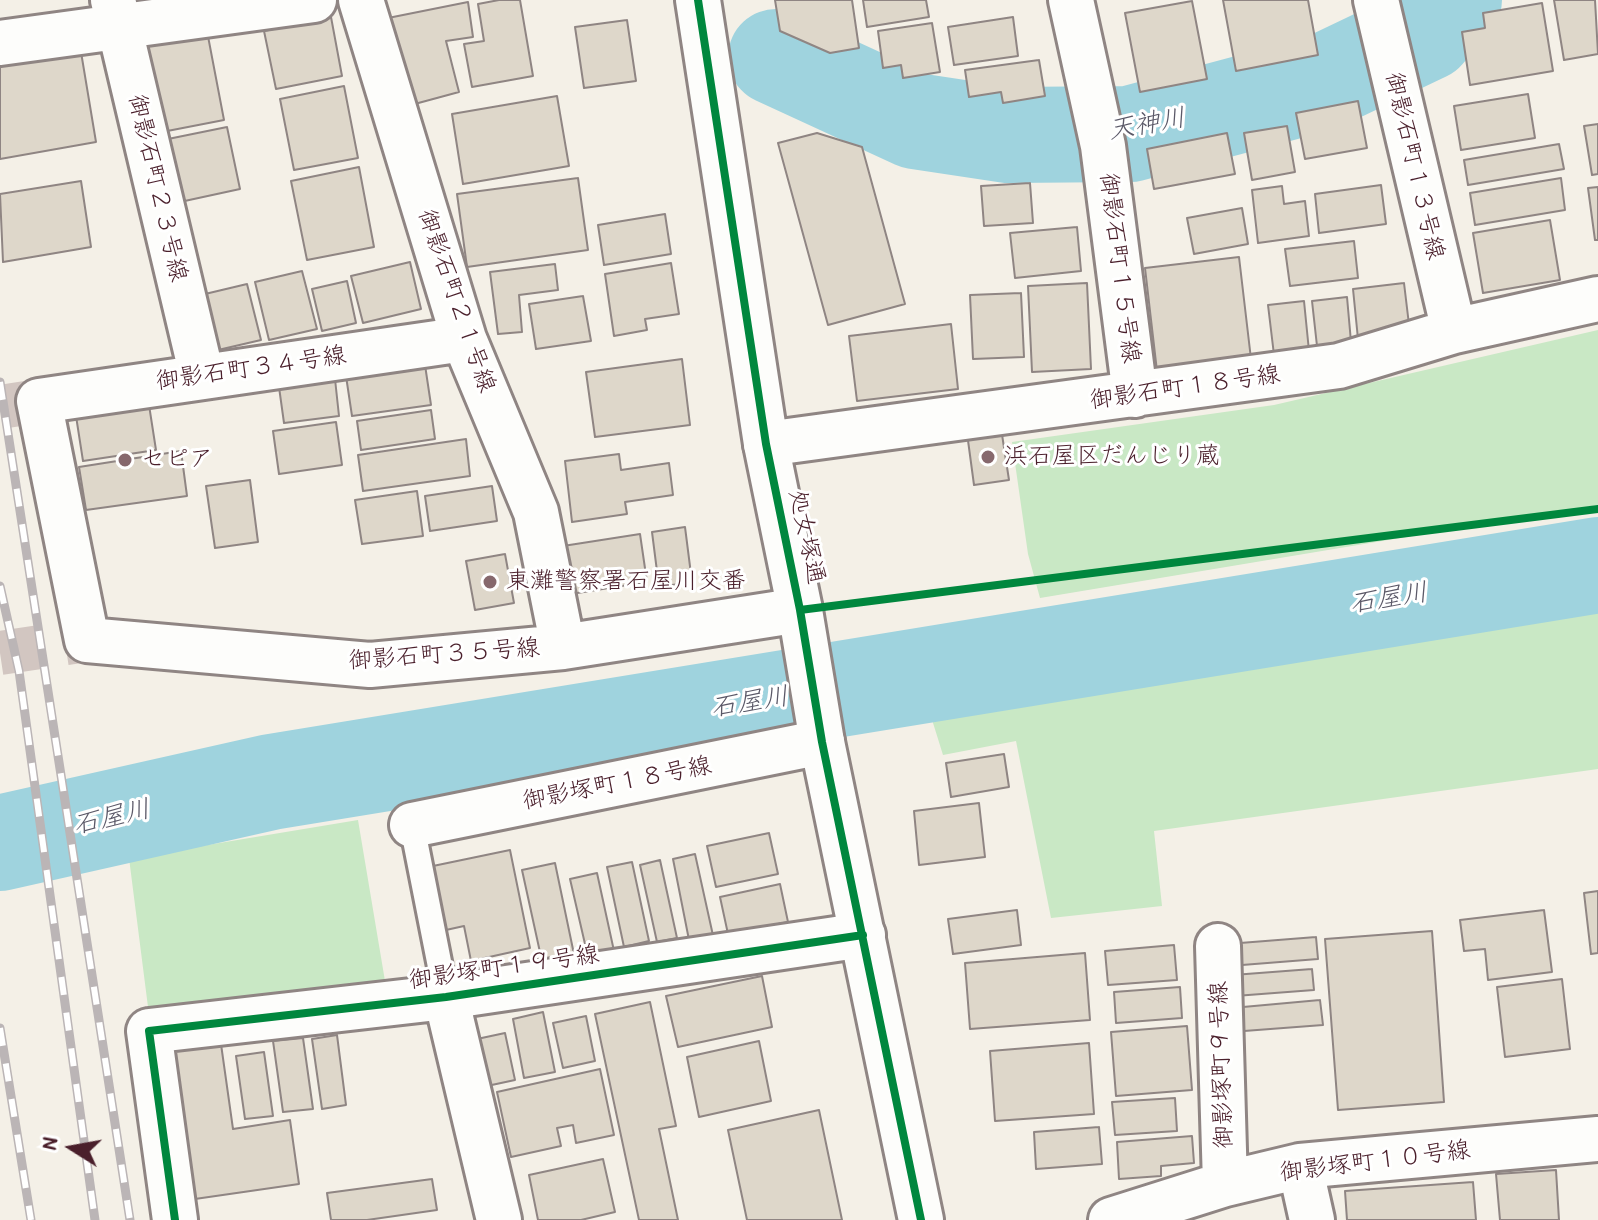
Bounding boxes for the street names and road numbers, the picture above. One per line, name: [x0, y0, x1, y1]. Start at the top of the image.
street label: 御影石町１３号線: [1378, 69, 1450, 263]
street label: 御影石町２３号線: [121, 91, 193, 285]
street label: 御影石町１５号線: [1093, 171, 1145, 365]
street label: 御影石町２１号線: [411, 206, 501, 396]
street label: 御影石町３４号線: [154, 341, 348, 397]
street label: 御影石町１８号線: [1088, 360, 1282, 416]
street label: 処女塚通: [782, 487, 830, 587]
street label: 御影石町３５号線: [347, 634, 541, 676]
street label: 御影塚町１８号線: [520, 752, 714, 816]
street label: 御影塚町１９号線: [407, 940, 601, 996]
street label: 御影塚町９号線: [1205, 981, 1239, 1149]
street label: 御影塚町１０号線: [1278, 1136, 1472, 1188]

